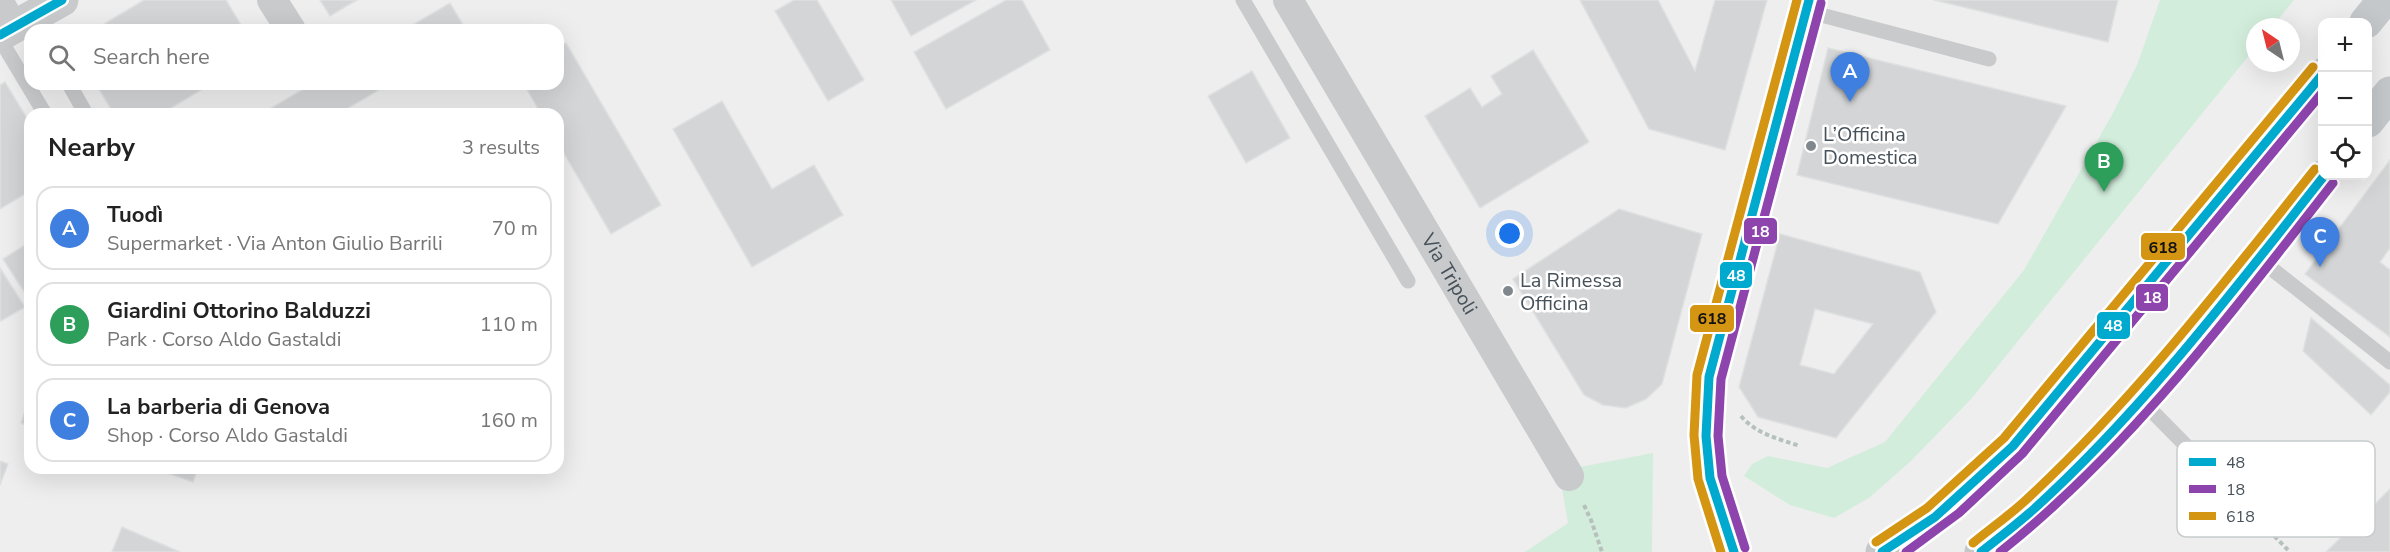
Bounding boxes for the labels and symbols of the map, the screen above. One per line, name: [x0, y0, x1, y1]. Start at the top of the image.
north arrow: [2246, 18, 2300, 72]
pin: A: [1830, 52, 1870, 102]
place label: L’Officina Domestica: [1823, 121, 1918, 171]
marker: L’Officina Domestica: [1804, 139, 1818, 153]
pin: B: [2084, 142, 2124, 192]
line badge: 18: [1743, 217, 1778, 245]
pin: C: [2300, 218, 2340, 267]
your location: [1495, 219, 1524, 248]
text: 18: [1750, 221, 1770, 243]
street label: Via Tripoli: [1414, 228, 1484, 320]
line badge: 618: [2140, 232, 2186, 261]
text: 618: [2149, 237, 2177, 259]
line badge: 48: [1719, 261, 1753, 289]
text: 48: [1726, 265, 1746, 287]
place label: La Rimessa Officina: [1520, 267, 1622, 317]
line badge: 18: [2135, 283, 2169, 312]
marker: La Rimessa Officina: [1501, 284, 1515, 298]
text: 18: [2142, 287, 2162, 309]
line badge: 618: [1689, 304, 1735, 333]
text: 618: [1698, 308, 1726, 330]
line badge: 48: [2096, 311, 2131, 340]
text: 48: [2103, 315, 2123, 337]
legend: [2177, 441, 2375, 537]
text: 48: [2226, 452, 2245, 474]
text: 18: [2226, 479, 2245, 501]
text: 618: [2226, 506, 2255, 528]

